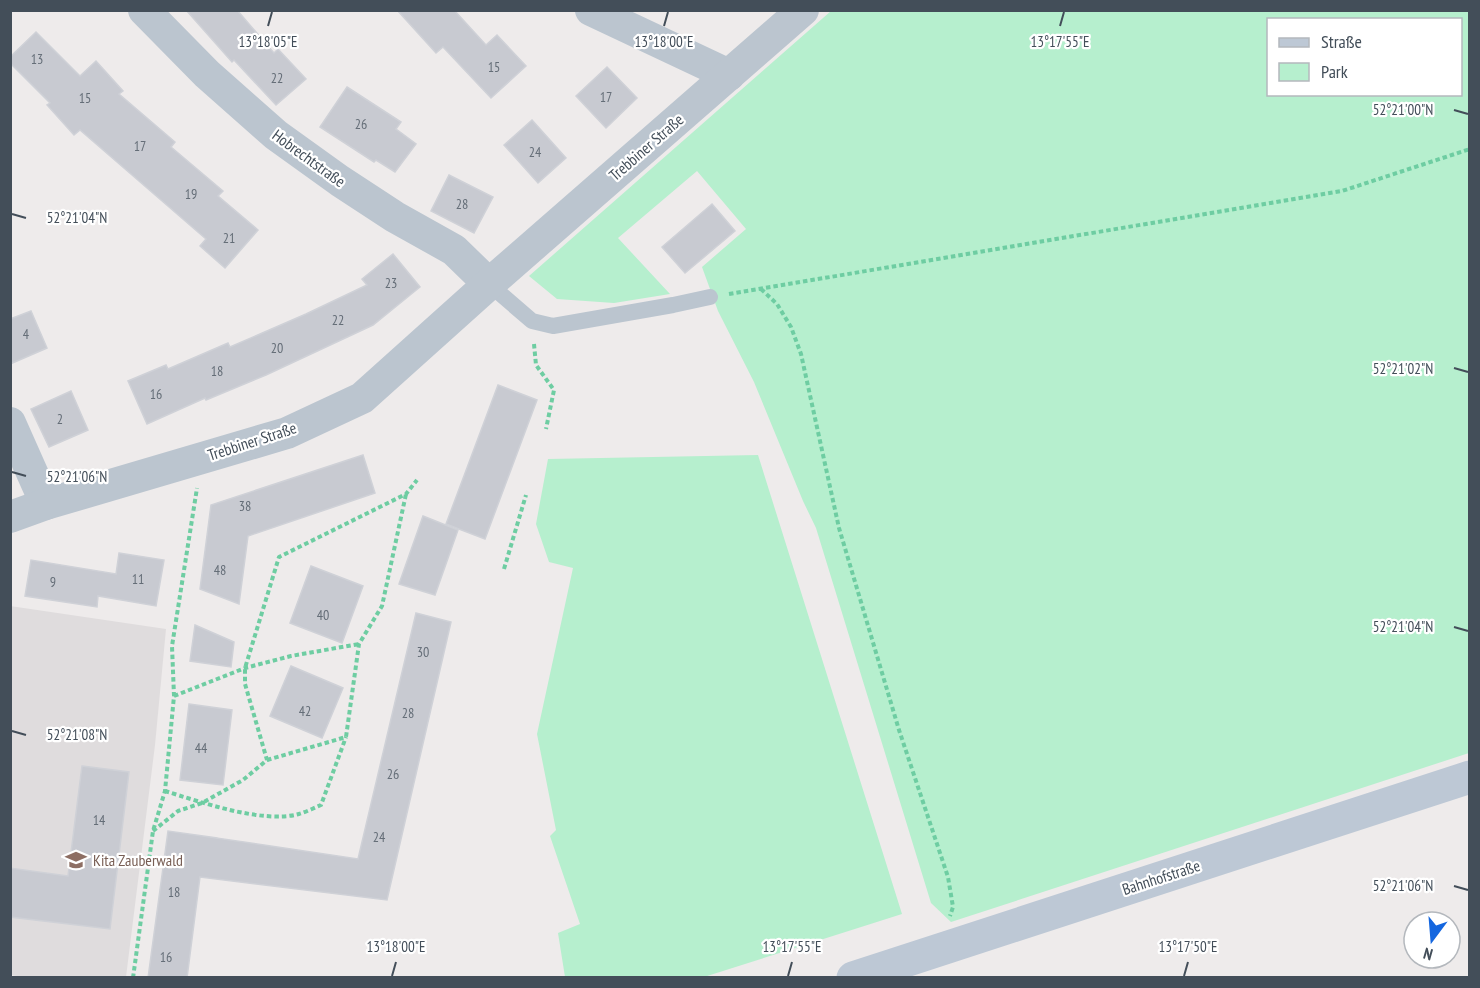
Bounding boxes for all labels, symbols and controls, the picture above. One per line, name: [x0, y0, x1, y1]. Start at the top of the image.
legend: [1267, 18, 1462, 96]
text: Straße: [1321, 30, 1362, 53]
text: 13°18'05"E: [238, 32, 298, 51]
text: 13°18'00"E: [634, 32, 694, 51]
text: 13°17'55"E: [1030, 32, 1090, 51]
house number: 13: [31, 50, 43, 68]
house number: 15: [488, 58, 500, 76]
text: Park: [1321, 60, 1348, 83]
house number: 22: [271, 69, 283, 87]
house number: 17: [600, 88, 612, 106]
house number: 15: [79, 89, 91, 107]
text: 52°21'00"N: [1373, 100, 1433, 119]
street label: Trebbiner Straße: [605, 109, 687, 185]
house number: 26: [355, 115, 367, 133]
street label: Hobrechtstraße: [269, 125, 349, 191]
house number: 17: [134, 137, 146, 155]
house number: 24: [529, 143, 542, 161]
house number: 19: [185, 185, 197, 203]
house number: 28: [456, 195, 468, 213]
text: 52°21'04"N: [47, 208, 107, 227]
house number: 21: [223, 229, 235, 247]
house number: 23: [385, 274, 397, 292]
house number: 22: [332, 311, 344, 329]
house number: 4: [23, 325, 30, 343]
house number: 20: [271, 339, 283, 357]
text: 52°21'02"N: [1373, 359, 1433, 378]
house number: 18: [211, 362, 223, 380]
house number: 16: [150, 385, 162, 403]
house number: 2: [57, 410, 63, 428]
street label: Trebbiner Straße: [205, 417, 299, 465]
text: 52°21'06"N: [47, 467, 107, 486]
house number: 38: [239, 497, 251, 515]
house number: 48: [214, 561, 226, 579]
house number: 11: [132, 570, 144, 588]
house number: 9: [50, 573, 56, 591]
house number: 40: [317, 606, 329, 624]
text: 52°21'04"N: [1373, 617, 1433, 636]
house number: 30: [417, 643, 429, 661]
house number: 42: [299, 702, 311, 720]
house number: 28: [402, 704, 414, 722]
text: 52°21'08"N: [47, 725, 107, 744]
house number: 44: [195, 739, 208, 757]
house number: 26: [387, 765, 399, 783]
house number: 14: [93, 811, 106, 829]
house number: 24: [373, 828, 386, 846]
school or university icon: Kita Zauberwald: [64, 848, 88, 872]
place label: Kita Zauberwald: [93, 850, 183, 870]
street label: Bahnhofstraße: [1119, 855, 1203, 899]
text: 52°21'06"N: [1373, 876, 1433, 895]
house number: 18: [168, 883, 180, 901]
north arrow: [1402, 910, 1462, 970]
text: 13°18'00"E: [366, 937, 426, 956]
text: 13°17'55"E: [762, 937, 822, 956]
text: 13°17'50"E: [1158, 937, 1218, 956]
text: N: [1421, 944, 1435, 965]
house number: 16: [160, 948, 172, 966]

